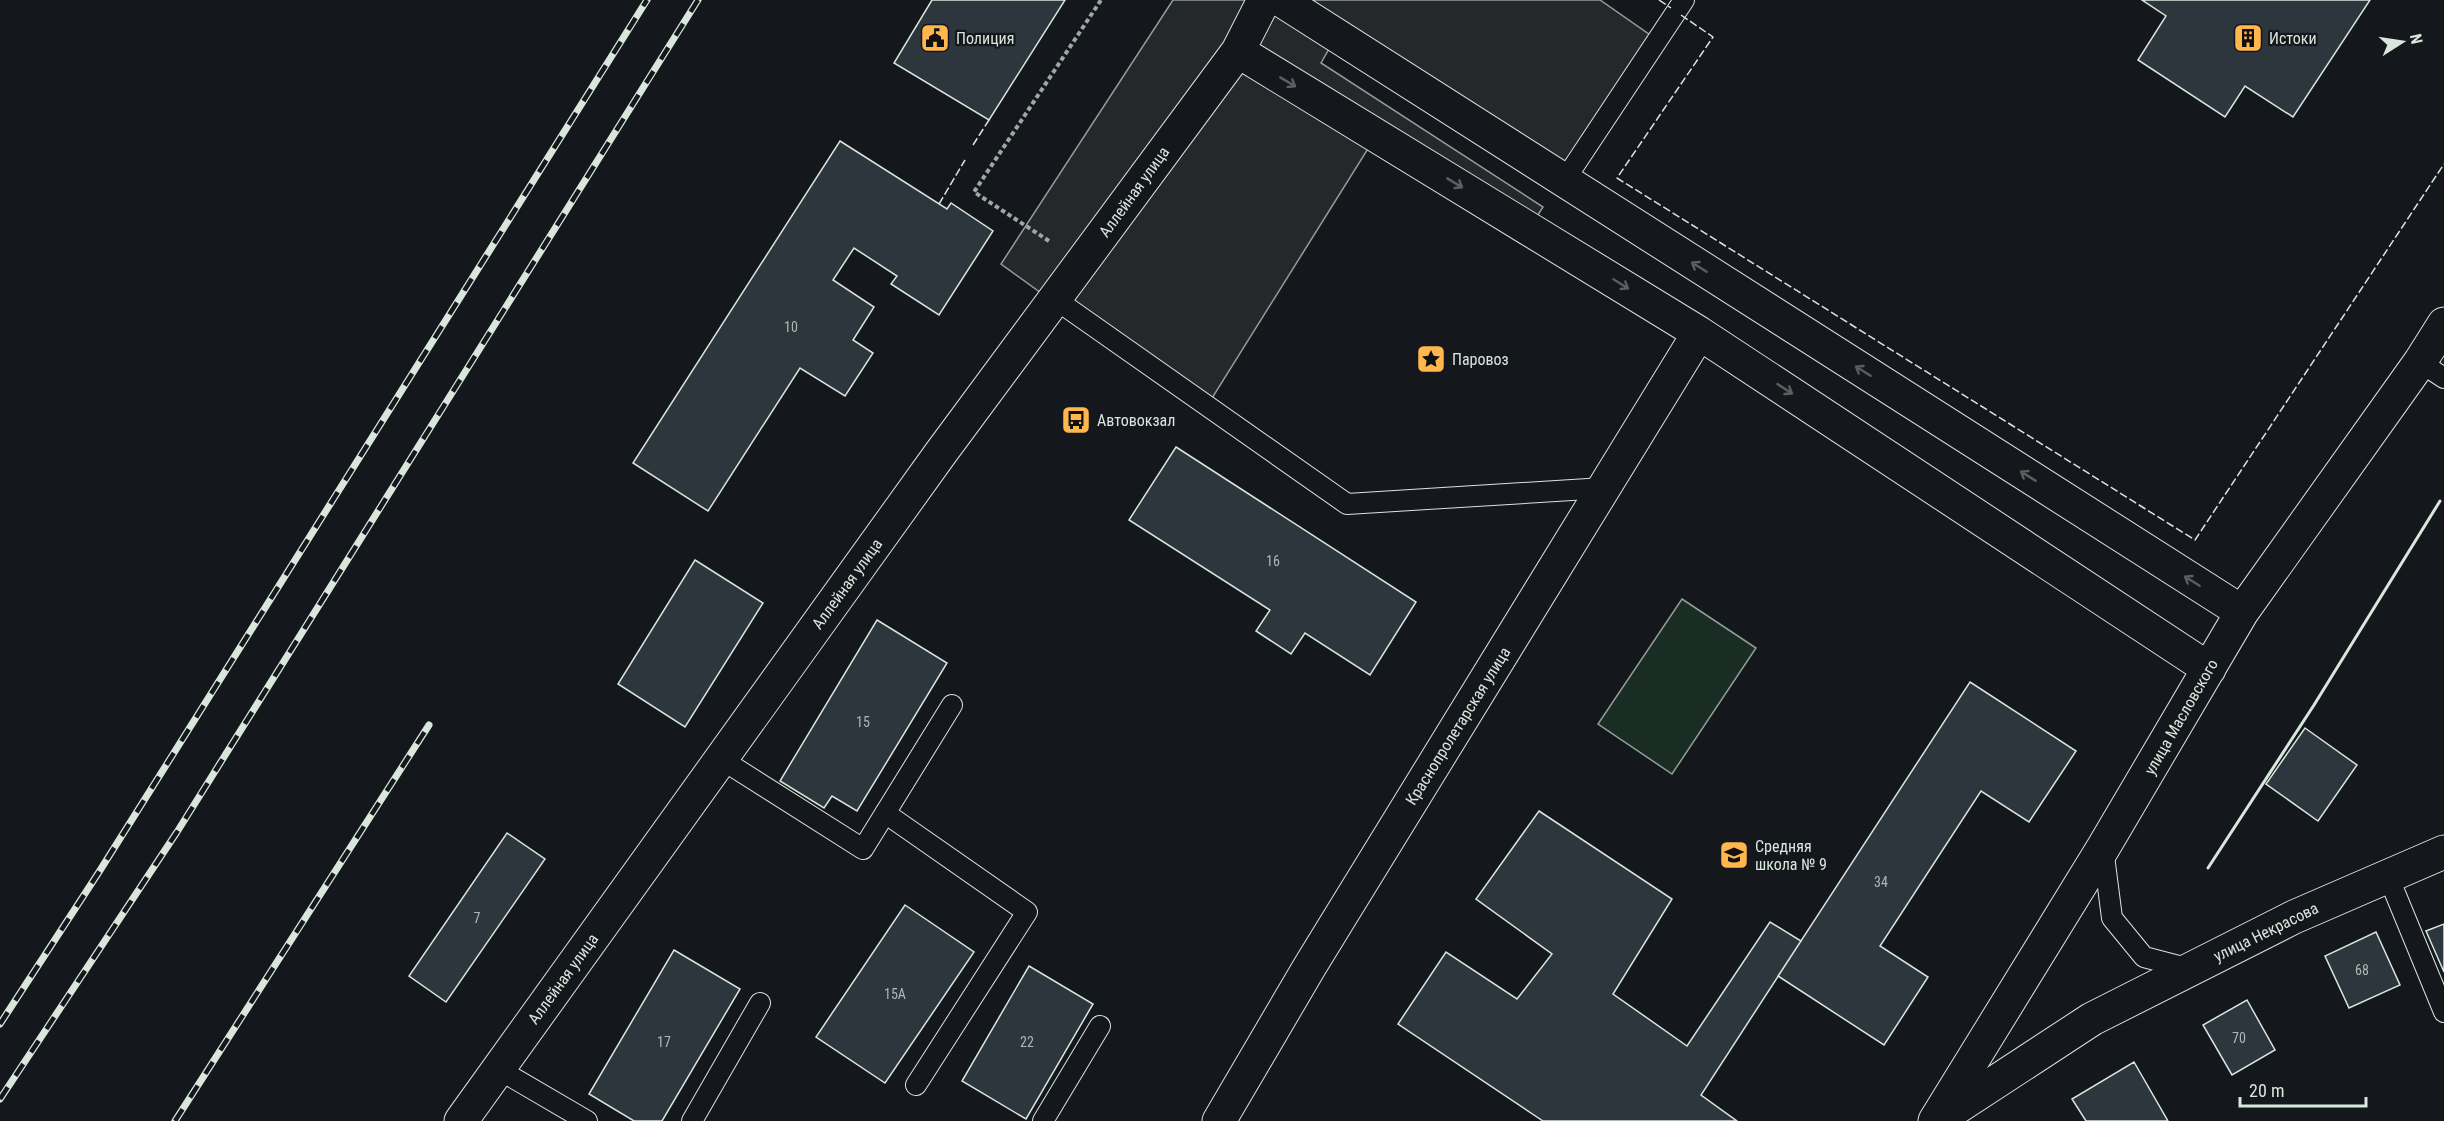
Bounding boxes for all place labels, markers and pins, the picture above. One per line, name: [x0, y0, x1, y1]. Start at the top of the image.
public building icon: Полиция: [919, 22, 951, 54]
building icon: Истоки: [2232, 22, 2264, 54]
place label: Полиция: [956, 29, 1014, 48]
place label: Истоки: [2269, 29, 2317, 48]
place icon: Паровоз: [1415, 343, 1447, 375]
place label: Паровоз: [1452, 350, 1509, 369]
bus stop icon: Автовокзал: [1060, 404, 1092, 436]
place label: Автовокзал: [1097, 411, 1175, 430]
place label: Средняя школа № 9: [1755, 837, 1827, 874]
school or university icon: Средняя школа № 9: [1718, 839, 1750, 871]

